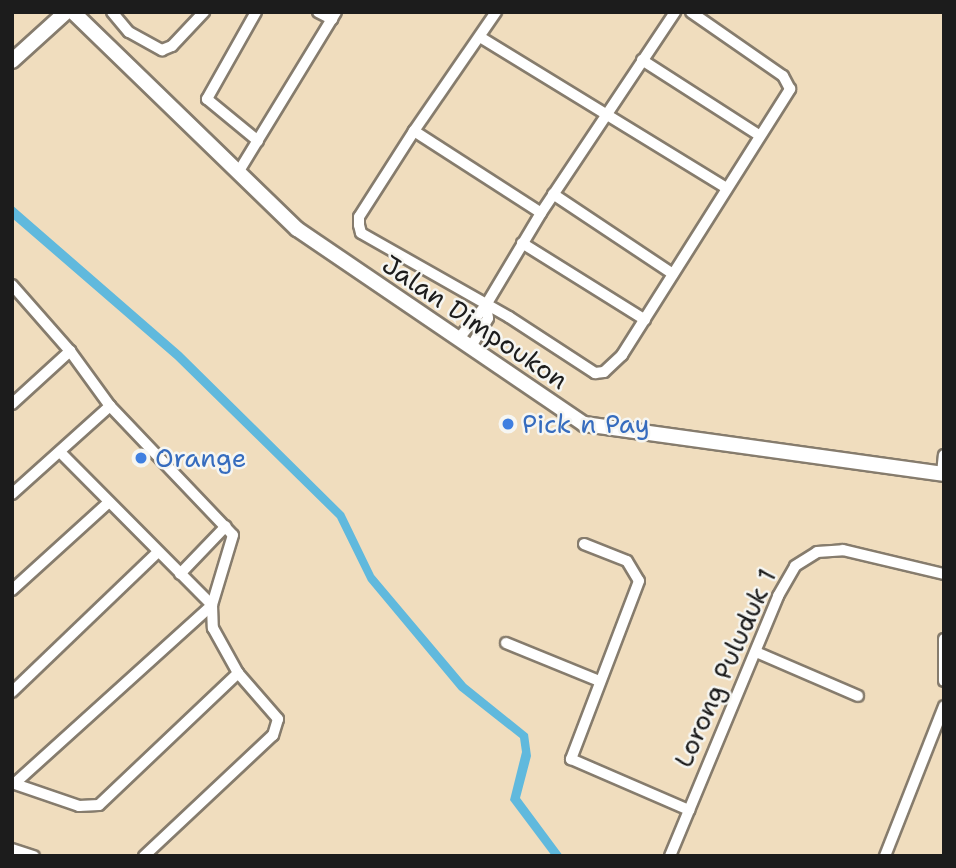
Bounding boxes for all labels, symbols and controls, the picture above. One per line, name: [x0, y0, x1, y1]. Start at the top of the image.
street label: Jalan Dimpoukon: [376, 248, 574, 396]
place label: Pick n Pay: [522, 408, 650, 440]
marker: Pick n Pay: [500, 416, 516, 432]
place label: Orange: [155, 442, 247, 474]
marker: Orange: [133, 450, 149, 466]
street label: Lorong Puluduk 1: [667, 564, 783, 772]

